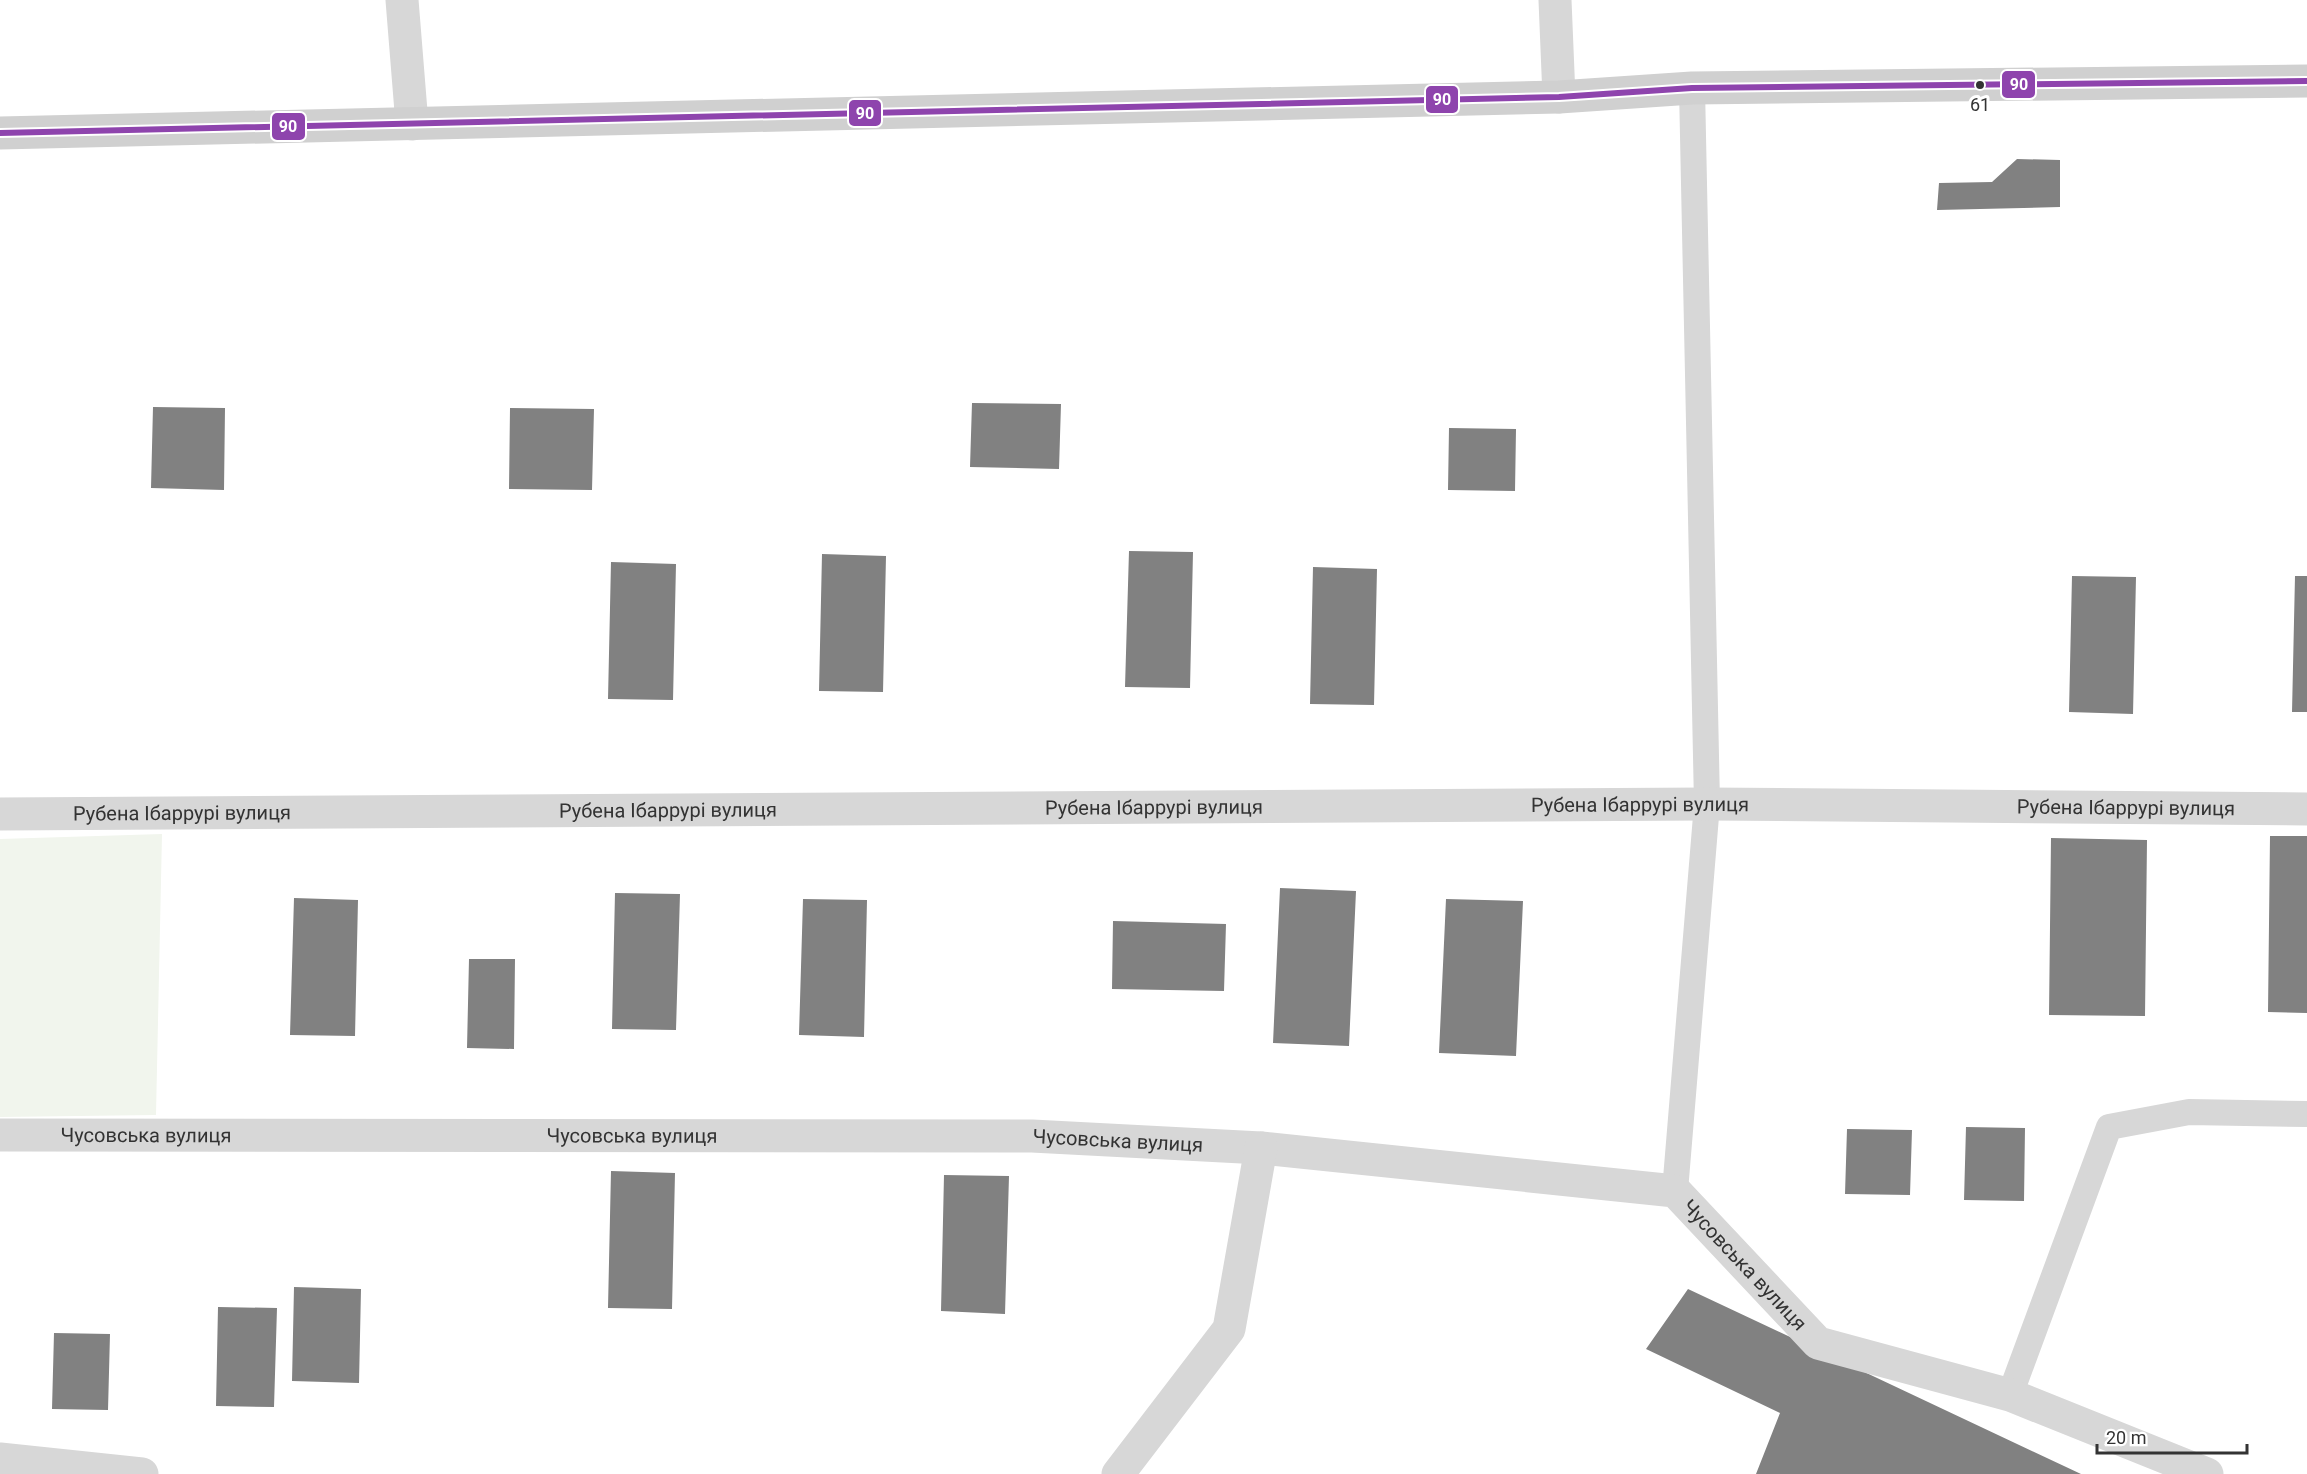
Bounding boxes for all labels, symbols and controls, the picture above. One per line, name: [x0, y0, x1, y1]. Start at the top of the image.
line badge: 90: [2001, 70, 2036, 99]
text: 90: [2010, 75, 2028, 94]
marker: 61: [1974, 79, 1986, 91]
line badge: 90: [1425, 85, 1459, 114]
text: 90: [1433, 90, 1451, 109]
place label: 61: [1970, 94, 1990, 115]
line badge: 90: [848, 99, 882, 127]
text: 90: [856, 104, 874, 123]
line badge: 90: [271, 112, 306, 141]
text: 90: [279, 117, 297, 136]
street label: Рубена Ібаррурі вулиця: [1531, 792, 1749, 817]
street label: Рубена Ібаррурі вулиця: [1045, 795, 1263, 820]
street label: Рубена Ібаррурі вулиця: [2017, 795, 2235, 820]
street label: Рубена Ібаррурі вулиця: [559, 797, 777, 823]
street label: Рубена Ібаррурі вулиця: [73, 800, 291, 826]
street label: Чусовська вулиця: [61, 1123, 231, 1147]
street label: Чусовська вулиця: [547, 1124, 717, 1148]
street label: Чусовська вулиця: [1032, 1124, 1204, 1157]
street label: Чусовська вулиця: [1677, 1194, 1812, 1335]
scale bar: [2097, 1417, 2247, 1455]
text: 20 m: [2106, 1427, 2146, 1448]

